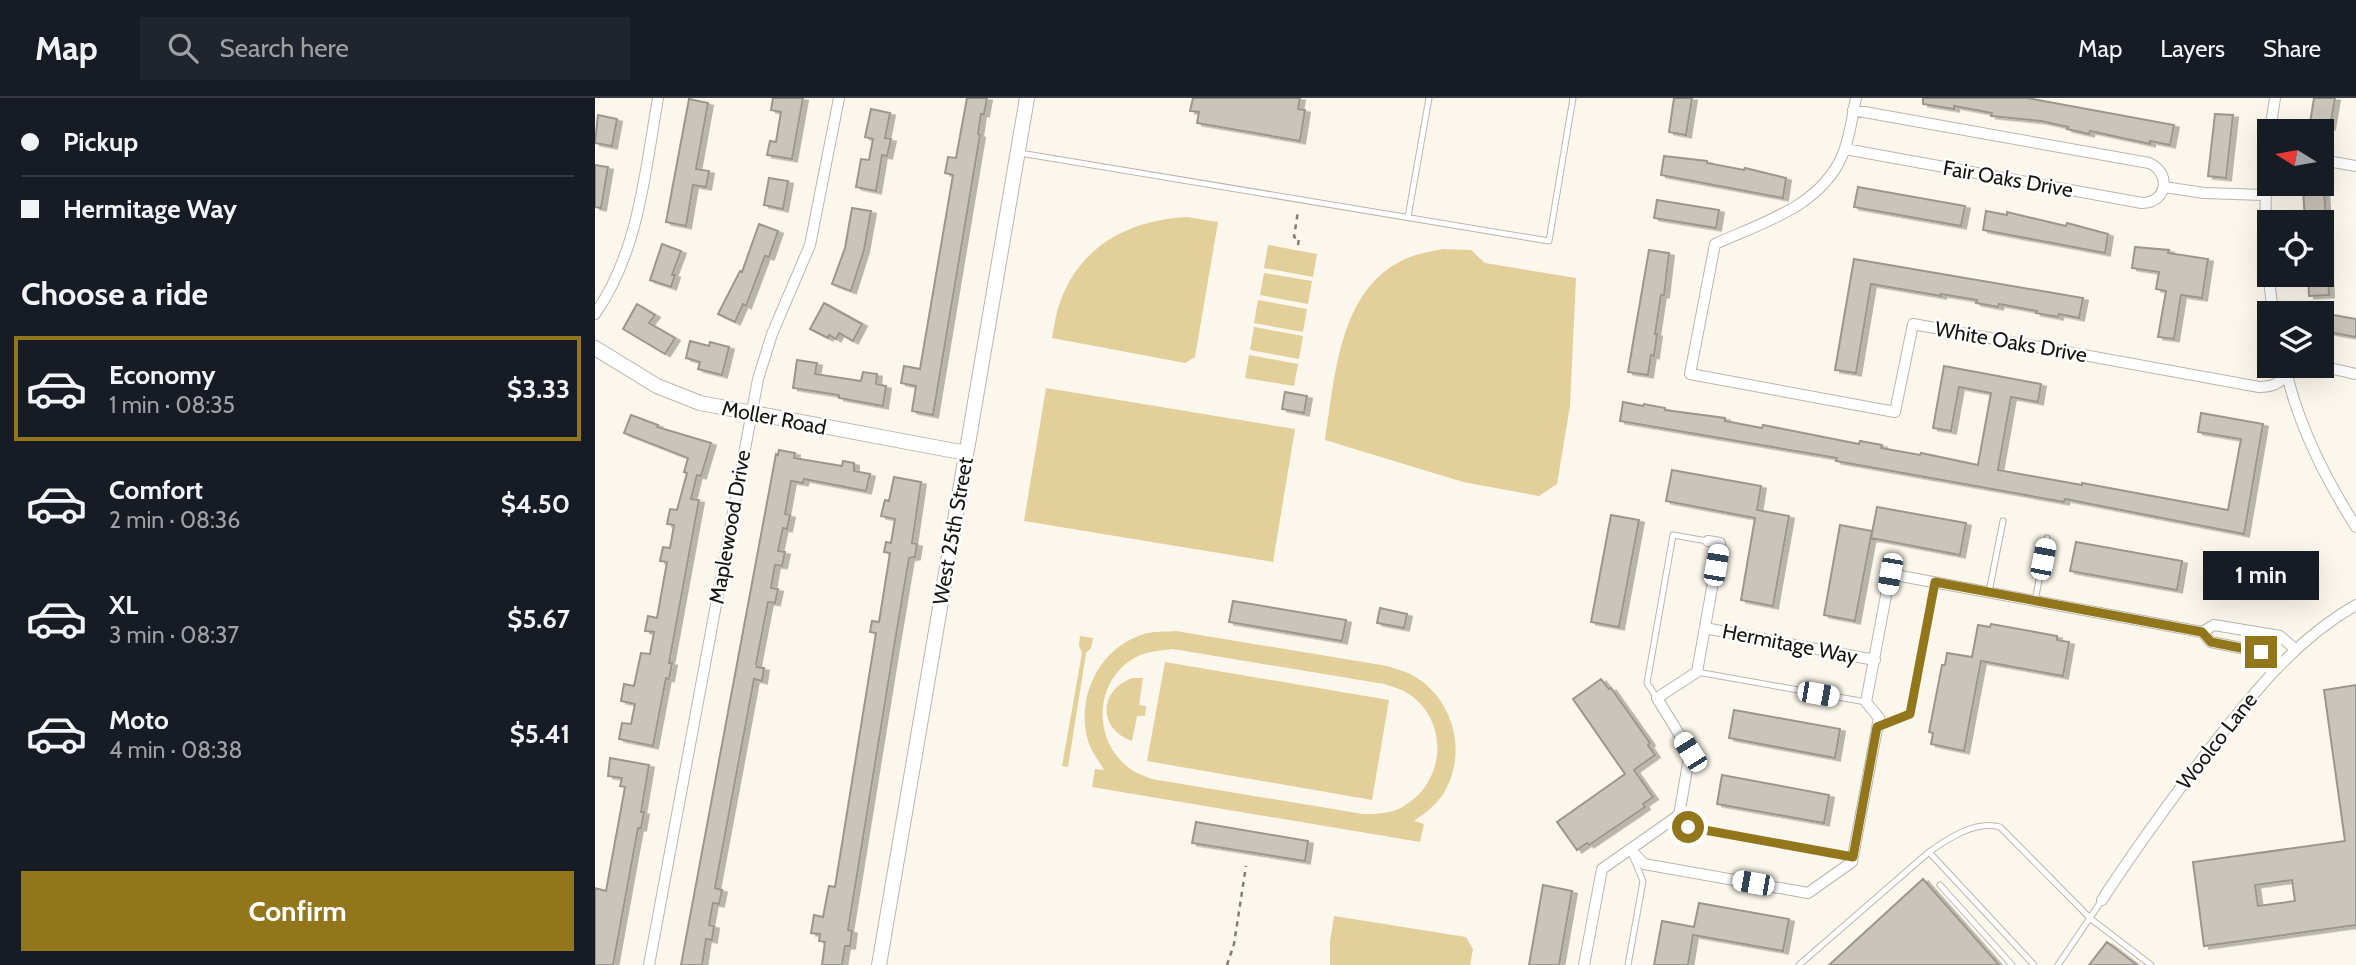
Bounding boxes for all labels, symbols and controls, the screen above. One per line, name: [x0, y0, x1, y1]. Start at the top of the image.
search box: [140, 17, 630, 80]
text: Map: [35, 28, 98, 68]
icon: search: [164, 29, 202, 67]
text: Search here: [220, 32, 349, 64]
text: Map: [2078, 34, 2122, 63]
text: Layers: [2160, 34, 2225, 63]
text: Share: [2263, 34, 2321, 63]
north arrow: [2257, 119, 2335, 196]
map controls: [2257, 119, 2334, 378]
text: Pickup: [63, 126, 138, 158]
street label: Fair Oaks Drive: [1941, 155, 2075, 202]
text: Hermitage Way: [63, 193, 237, 225]
button: locate: [2257, 210, 2334, 287]
text: Choose a ride: [21, 274, 208, 313]
button: layers: [2257, 301, 2334, 378]
street label: White Oaks Drive: [1933, 316, 2089, 367]
icon: car: [25, 357, 88, 420]
text: Economy: [109, 359, 215, 391]
text: $3.33: [507, 373, 570, 405]
text: 1 min · 08:35: [109, 391, 235, 419]
street label: Moller Road: [720, 395, 828, 440]
street label: Maplewood Drive: [704, 448, 755, 606]
street label: West 25th Street: [927, 455, 978, 607]
icon: car: [25, 472, 88, 535]
text: Comfort: [109, 474, 203, 506]
text: $4.50: [501, 488, 570, 520]
text: 2 min · 08:36: [109, 506, 240, 534]
car: [2029, 536, 2058, 582]
car: [1703, 542, 1730, 588]
callout: 1 min: [2203, 550, 2319, 600]
car: [1877, 551, 1904, 597]
text: 1 min: [2235, 561, 2287, 589]
icon: car: [25, 587, 88, 650]
text: XL: [109, 589, 138, 621]
text: $5.67: [507, 603, 570, 635]
street label: Hermitage Way: [1720, 618, 1860, 669]
text: 3 min · 08:37: [109, 621, 239, 649]
route end: [2245, 636, 2277, 668]
car: [1796, 680, 1841, 708]
street label: Woolco Lane: [2171, 687, 2262, 794]
icon: car: [25, 702, 88, 765]
text: Moto: [109, 704, 169, 736]
text: $5.41: [510, 718, 570, 750]
car: [1670, 729, 1711, 775]
text: 4 min · 08:38: [109, 736, 242, 764]
route start: [1672, 811, 1704, 843]
car: [1731, 869, 1776, 897]
button: Confirm: [21, 871, 574, 951]

